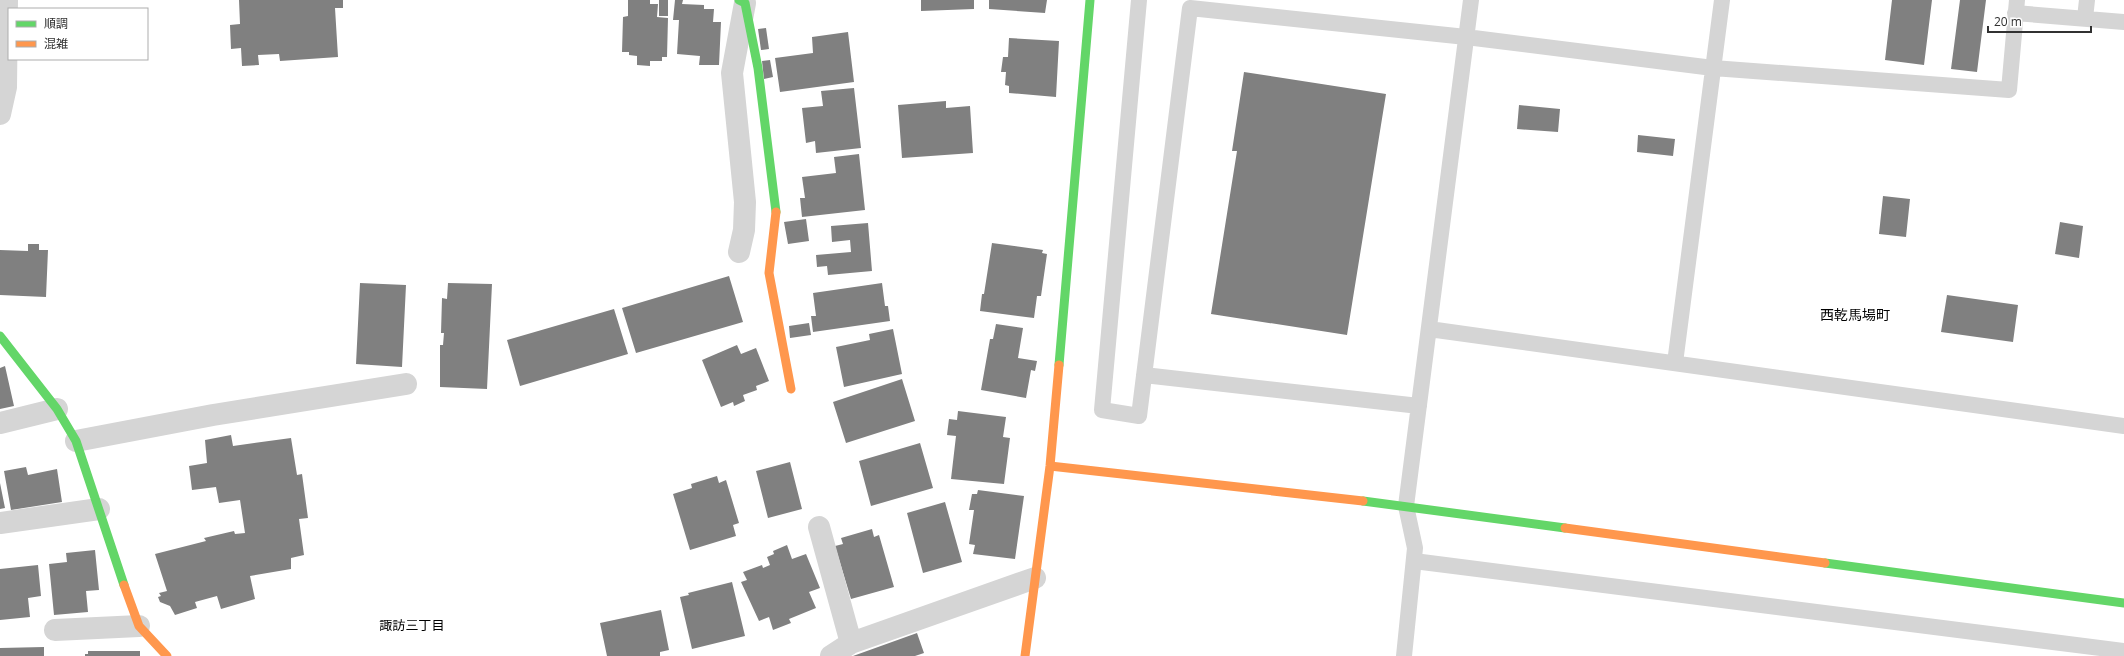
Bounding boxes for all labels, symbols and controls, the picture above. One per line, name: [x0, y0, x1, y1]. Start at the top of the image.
legend: [8, 8, 148, 60]
scale bar: [1988, 8, 2091, 34]
text: 20 m: [1994, 13, 2022, 30]
text: 順調: [44, 15, 68, 32]
text: 混雑: [44, 35, 68, 52]
district label: 西乾馬場町: [1820, 305, 1890, 324]
district label: 諏訪三丁目: [379, 616, 445, 634]

